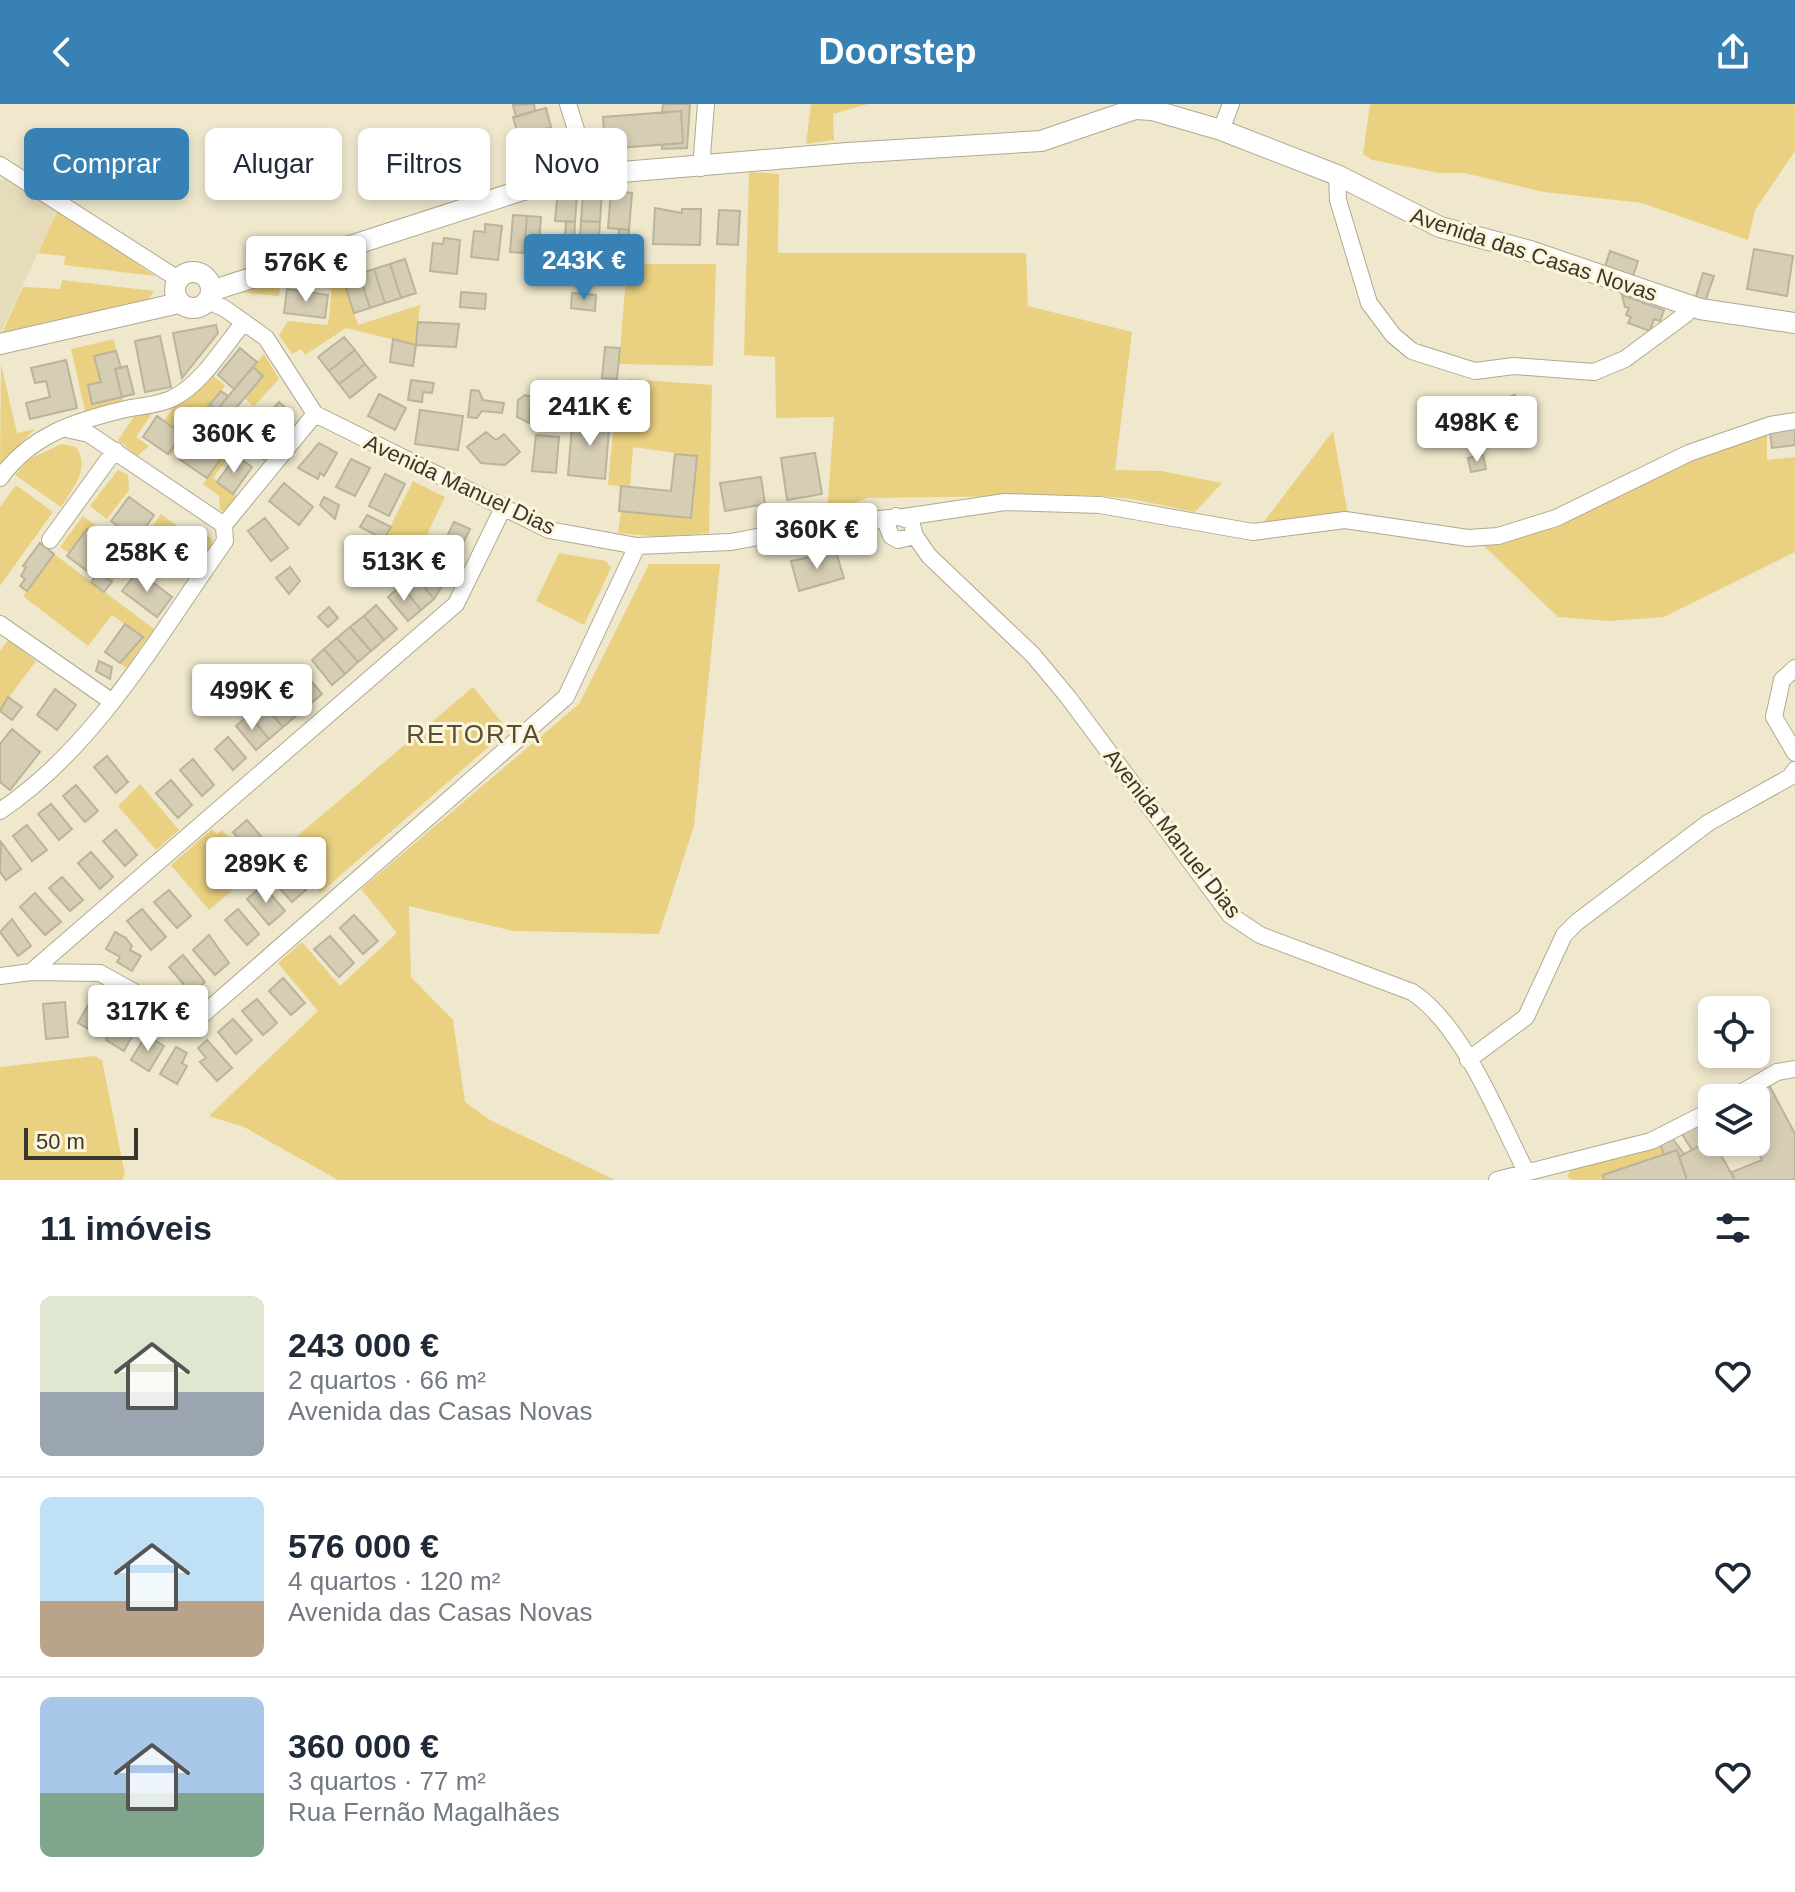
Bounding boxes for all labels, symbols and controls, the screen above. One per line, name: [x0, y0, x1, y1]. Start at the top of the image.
icon: back: [40, 30, 84, 74]
icon: share: [1711, 30, 1755, 74]
text: Doorstep: [818, 31, 977, 72]
chip: Comprar: [24, 128, 189, 200]
chip: Alugar: [205, 128, 342, 200]
chip: Filtros: [358, 128, 490, 200]
chip: Novo: [506, 128, 627, 200]
street label: Avenida das Casas Novas: [1407, 203, 1660, 306]
pin: 243K €: [519, 234, 649, 302]
pin: 576K €: [241, 236, 371, 304]
text: 243K €: [542, 245, 626, 275]
text: 576K €: [264, 247, 348, 277]
pin: 241K €: [525, 380, 655, 448]
text: 241K €: [548, 391, 632, 421]
pin: 498K €: [1412, 396, 1542, 464]
pin: 360K €: [169, 407, 299, 475]
text: 498K €: [1435, 407, 1519, 437]
text: 360K €: [192, 418, 276, 448]
street label: Avenida Manuel Dias: [360, 429, 559, 540]
pin: 360K €: [752, 503, 882, 571]
text: 360K €: [775, 514, 859, 544]
pin: 258K €: [82, 526, 212, 594]
pin: 513K €: [339, 535, 469, 603]
text: 258K €: [105, 537, 189, 567]
text: 513K €: [362, 546, 446, 576]
pin: 499K €: [187, 664, 317, 732]
text: 499K €: [210, 675, 294, 705]
district label: RETORTA: [406, 719, 542, 749]
street label: Avenida Manuel Dias: [1099, 744, 1246, 923]
pin: 289K €: [201, 837, 331, 905]
text: 289K €: [224, 848, 308, 878]
pin: 317K €: [83, 985, 213, 1053]
text: 317K €: [106, 996, 190, 1026]
map controls: [1698, 996, 1770, 1156]
button: locate: [1698, 996, 1770, 1068]
button: layers: [1698, 1084, 1770, 1156]
scale bar: [24, 1124, 138, 1160]
text: 50 m: [36, 1129, 85, 1154]
icon: filters: [1711, 1206, 1755, 1250]
text: 11 imóveis: [40, 1209, 212, 1247]
text: 243 000 €: [288, 1326, 439, 1364]
icon: home: [104, 1328, 200, 1424]
icon: heart: [1711, 1354, 1755, 1398]
text: 2 quartos · 66 m²: [288, 1365, 486, 1395]
text: Avenida das Casas Novas: [288, 1396, 592, 1426]
text: 576 000 €: [288, 1527, 439, 1565]
icon: home: [104, 1529, 200, 1625]
icon: heart: [1711, 1555, 1755, 1599]
text: 4 quartos · 120 m²: [288, 1566, 500, 1596]
text: Avenida das Casas Novas: [288, 1597, 592, 1627]
text: 360 000 €: [288, 1727, 439, 1765]
icon: home: [104, 1729, 200, 1825]
icon: heart: [1711, 1755, 1755, 1799]
text: 3 quartos · 77 m²: [288, 1766, 486, 1796]
text: Rua Fernão Magalhães: [288, 1797, 560, 1827]

